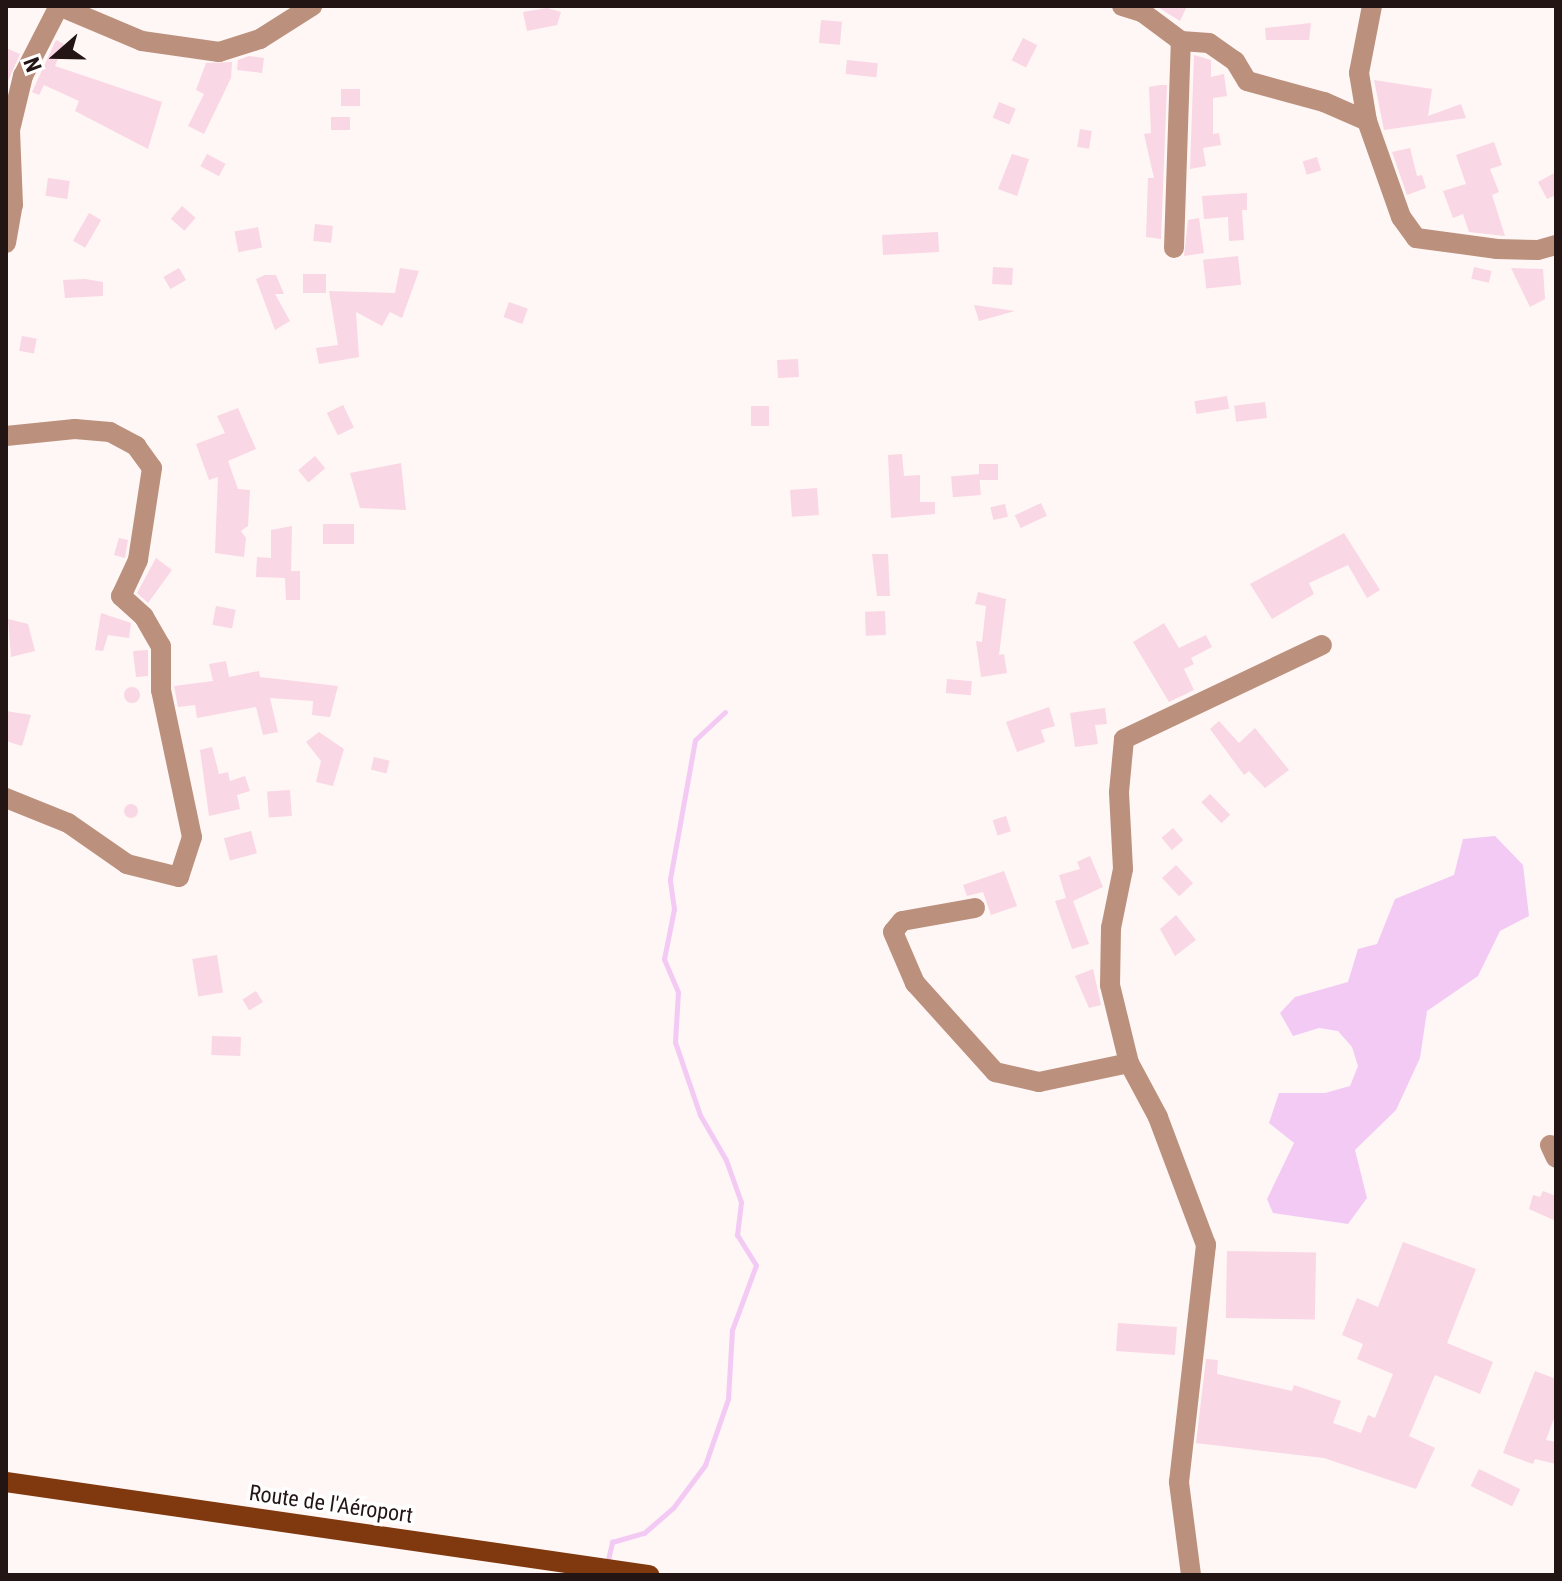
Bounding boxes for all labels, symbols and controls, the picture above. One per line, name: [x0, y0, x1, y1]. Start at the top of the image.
north arrow: [16, 16, 96, 96]
text: N: [19, 54, 47, 75]
street label: Route de l'Aéroport: [247, 1479, 415, 1529]

